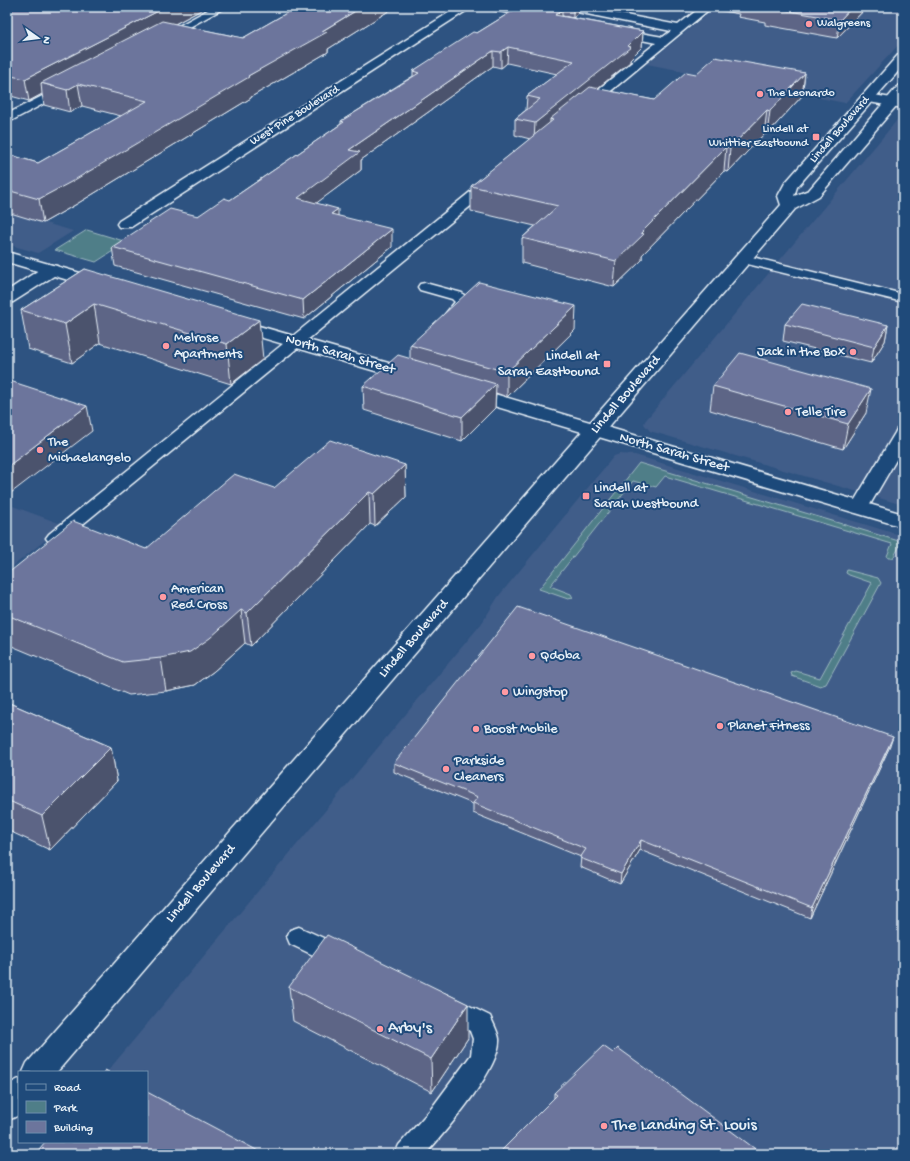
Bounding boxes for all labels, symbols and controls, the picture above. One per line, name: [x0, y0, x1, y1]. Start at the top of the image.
place label: Walgreens: [817, 17, 871, 31]
north arrow: [18, 18, 58, 58]
marker: Walgreens: [804, 19, 814, 29]
text: N: [39, 35, 52, 45]
street label: West Pine Boulevard: [248, 82, 343, 149]
place label: The Leonardo: [767, 87, 835, 101]
marker: The Leonardo: [755, 89, 765, 99]
street label: Lindell Boulevard: [807, 93, 874, 166]
place label: Lindell at Whittier Eastbound: [709, 123, 809, 151]
marker: Lindell at Whittier Eastbound: [811, 132, 821, 142]
place label: Melrose Apartments: [174, 330, 243, 363]
street label: North Sarah Street: [283, 331, 398, 379]
marker: Melrose Apartments: [161, 341, 171, 351]
place label: Jack in the Box: [757, 344, 846, 361]
marker: Jack in the Box: [848, 347, 858, 357]
place label: Lindell at Sarah Eastbound: [498, 348, 601, 381]
street label: Lindell Boulevard: [587, 351, 666, 438]
marker: Lindell at Sarah Eastbound: [602, 359, 612, 369]
place label: Telle Tire: [795, 404, 847, 421]
marker: Telle Tire: [783, 407, 793, 417]
street label: North Sarah Street: [617, 429, 732, 477]
place label: The Michaelangelo: [47, 434, 131, 467]
marker: The Michaelangelo: [35, 445, 45, 455]
place label: Lindell at Sarah Westbound: [594, 480, 700, 513]
marker: Lindell at Sarah Westbound: [581, 491, 591, 501]
place label: American Red Cross: [171, 581, 228, 614]
marker: American Red Cross: [158, 592, 168, 602]
street label: Lindell Boulevard: [375, 595, 454, 682]
place label: Qdoba: [540, 648, 581, 665]
marker: Qdoba: [527, 651, 537, 661]
place label: Wingstop: [513, 684, 568, 701]
marker: Wingstop: [500, 687, 510, 697]
place label: Planet Fitness: [727, 718, 810, 735]
place label: Boost Mobile: [483, 721, 558, 738]
marker: Planet Fitness: [715, 721, 725, 731]
marker: Boost Mobile: [471, 724, 481, 734]
place label: Parkside Cleaners: [453, 753, 505, 786]
marker: Parkside Cleaners: [441, 764, 451, 774]
street label: Lindell Boulevard: [162, 840, 241, 927]
place label: Arby's: [388, 1019, 433, 1039]
marker: Arby's: [375, 1024, 385, 1034]
legend: [18, 1071, 148, 1143]
text: Road: [54, 1082, 81, 1096]
text: Park: [53, 1102, 79, 1116]
place label: The Landing St. Louis: [611, 1116, 758, 1136]
marker: The Landing St. Louis: [599, 1121, 609, 1131]
text: Building: [53, 1122, 93, 1136]

